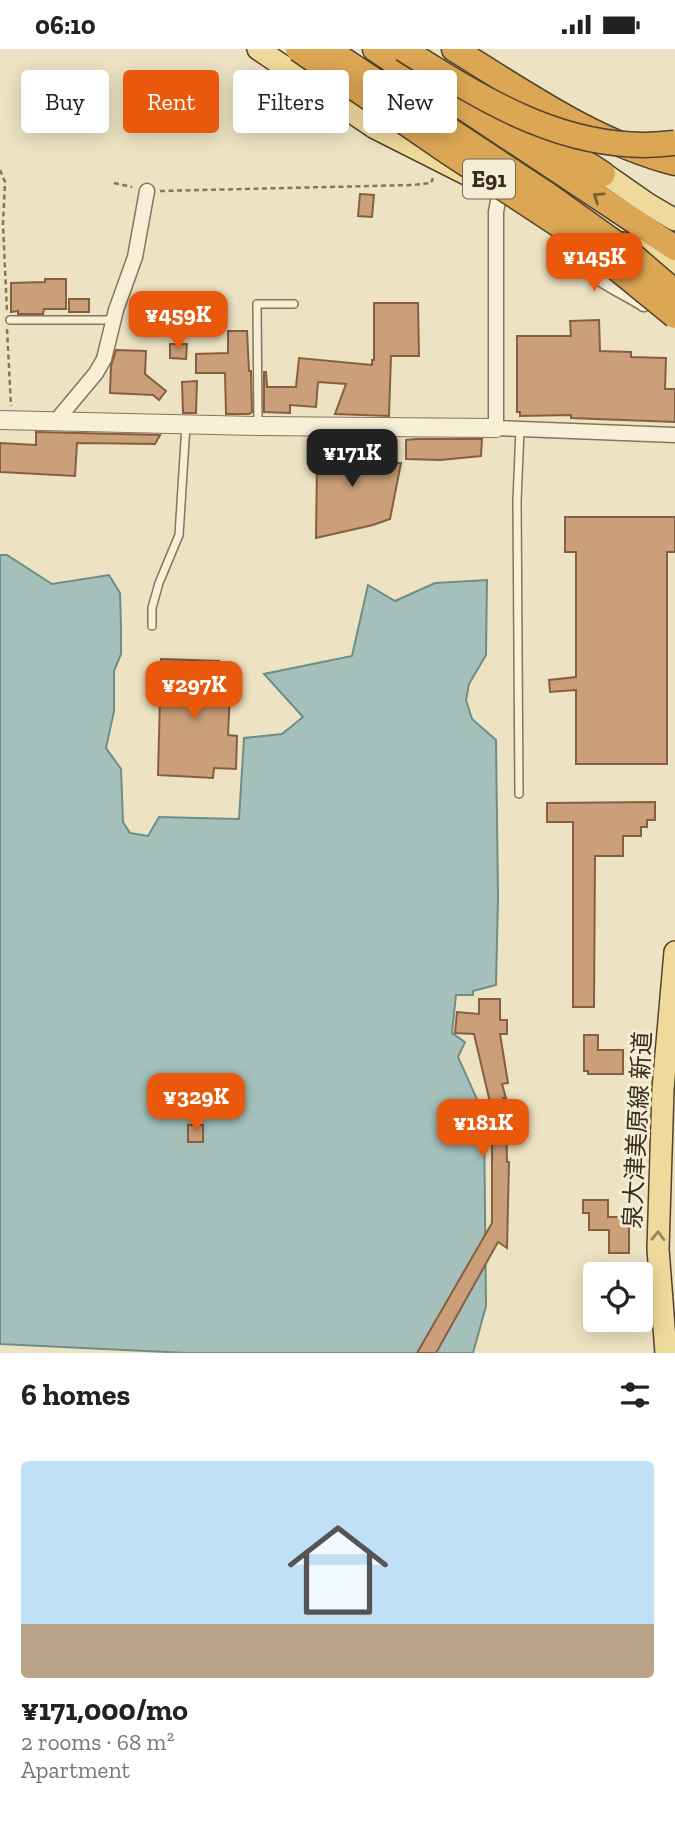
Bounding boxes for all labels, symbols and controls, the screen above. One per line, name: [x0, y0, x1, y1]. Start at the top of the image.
text: 06:10: [35, 9, 96, 41]
chip: Buy: [21, 70, 109, 133]
chip: Rent: [123, 70, 219, 133]
chip: Filters: [233, 70, 349, 133]
chip: New: [363, 70, 457, 133]
road number: E91: [463, 160, 515, 199]
one-way arrow: [592, 192, 605, 205]
pin: ¥145K: [545, 233, 643, 293]
text: ¥145K: [562, 242, 626, 270]
pin: ¥459K: [129, 292, 227, 351]
text: ¥459K: [145, 300, 211, 328]
pin: ¥171K: [303, 429, 401, 489]
text: ¥171K: [323, 438, 381, 466]
pin: ¥297K: [145, 661, 243, 721]
text: ¥297K: [161, 670, 227, 698]
street label: 泉大津美原線 新道: [617, 1031, 657, 1229]
pin: ¥329K: [147, 1073, 245, 1133]
text: ¥329K: [163, 1082, 229, 1110]
pin: ¥181K: [434, 1099, 532, 1159]
text: ¥181K: [453, 1108, 513, 1136]
one-way arrow: [650, 1230, 666, 1241]
map controls: [583, 1262, 653, 1332]
button: locate: [583, 1262, 653, 1332]
icon: filters: [616, 1376, 654, 1414]
text: 6 homes: [21, 1377, 130, 1413]
icon: home: [275, 1507, 401, 1633]
text: ¥171,000/mo: [21, 1692, 188, 1728]
text: 2 rooms · 68 m²: [21, 1728, 174, 1756]
text: Apartment: [21, 1756, 130, 1784]

